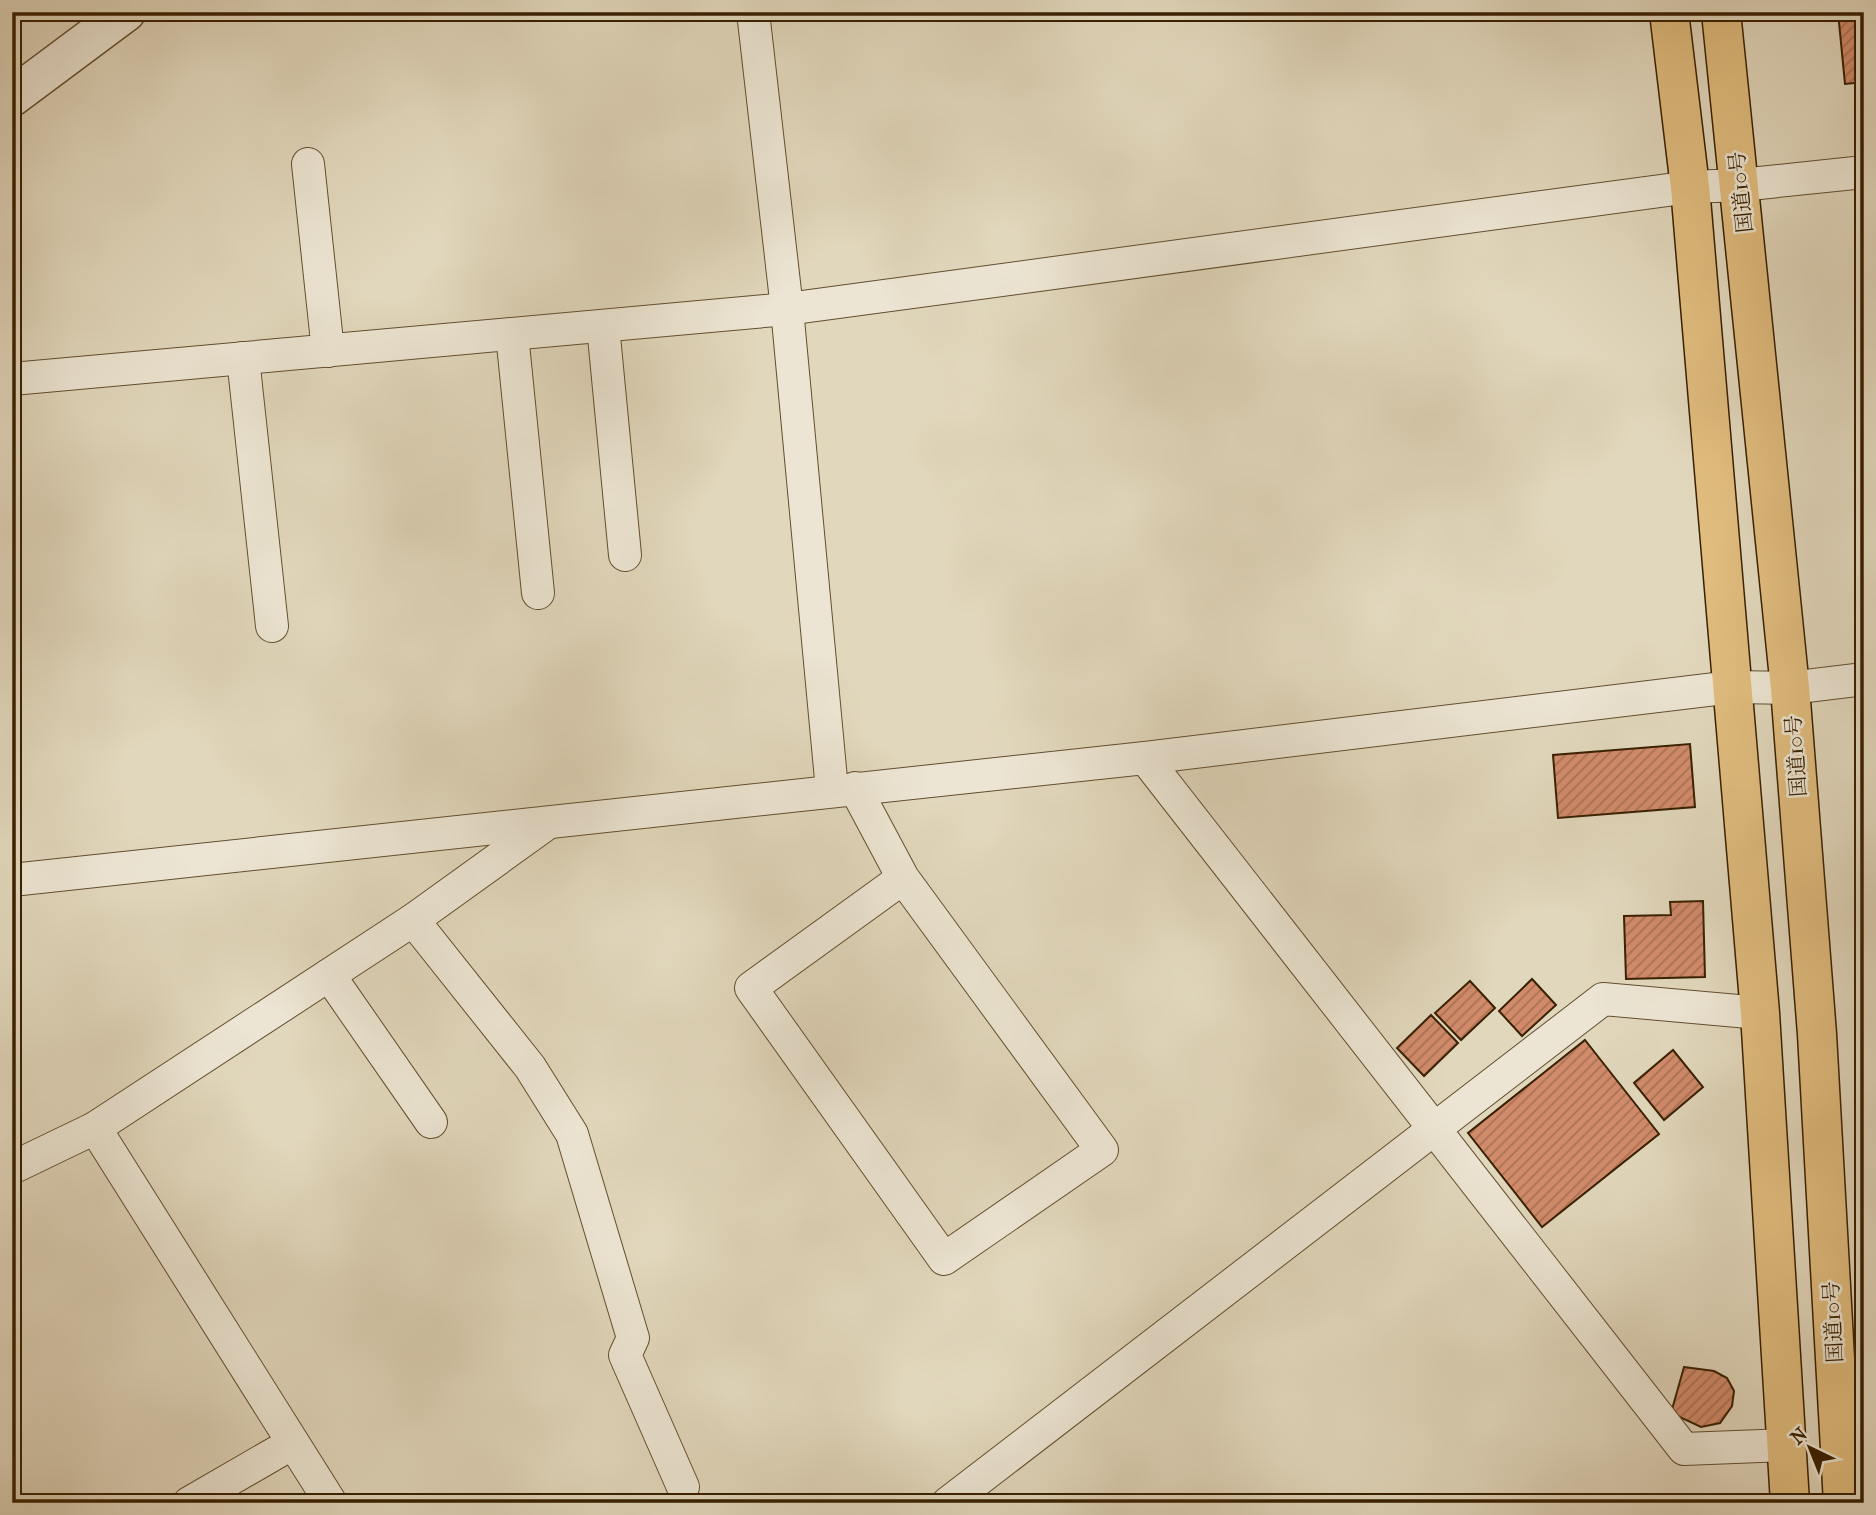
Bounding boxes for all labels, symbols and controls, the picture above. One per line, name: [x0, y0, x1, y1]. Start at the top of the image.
street label: 国道10号: [1725, 150, 1757, 234]
street label: 国道10号: [1781, 714, 1811, 798]
street label: 国道10号: [1819, 1280, 1847, 1364]
north arrow: [1774, 1414, 1844, 1484]
text: N: [1786, 1423, 1812, 1449]

